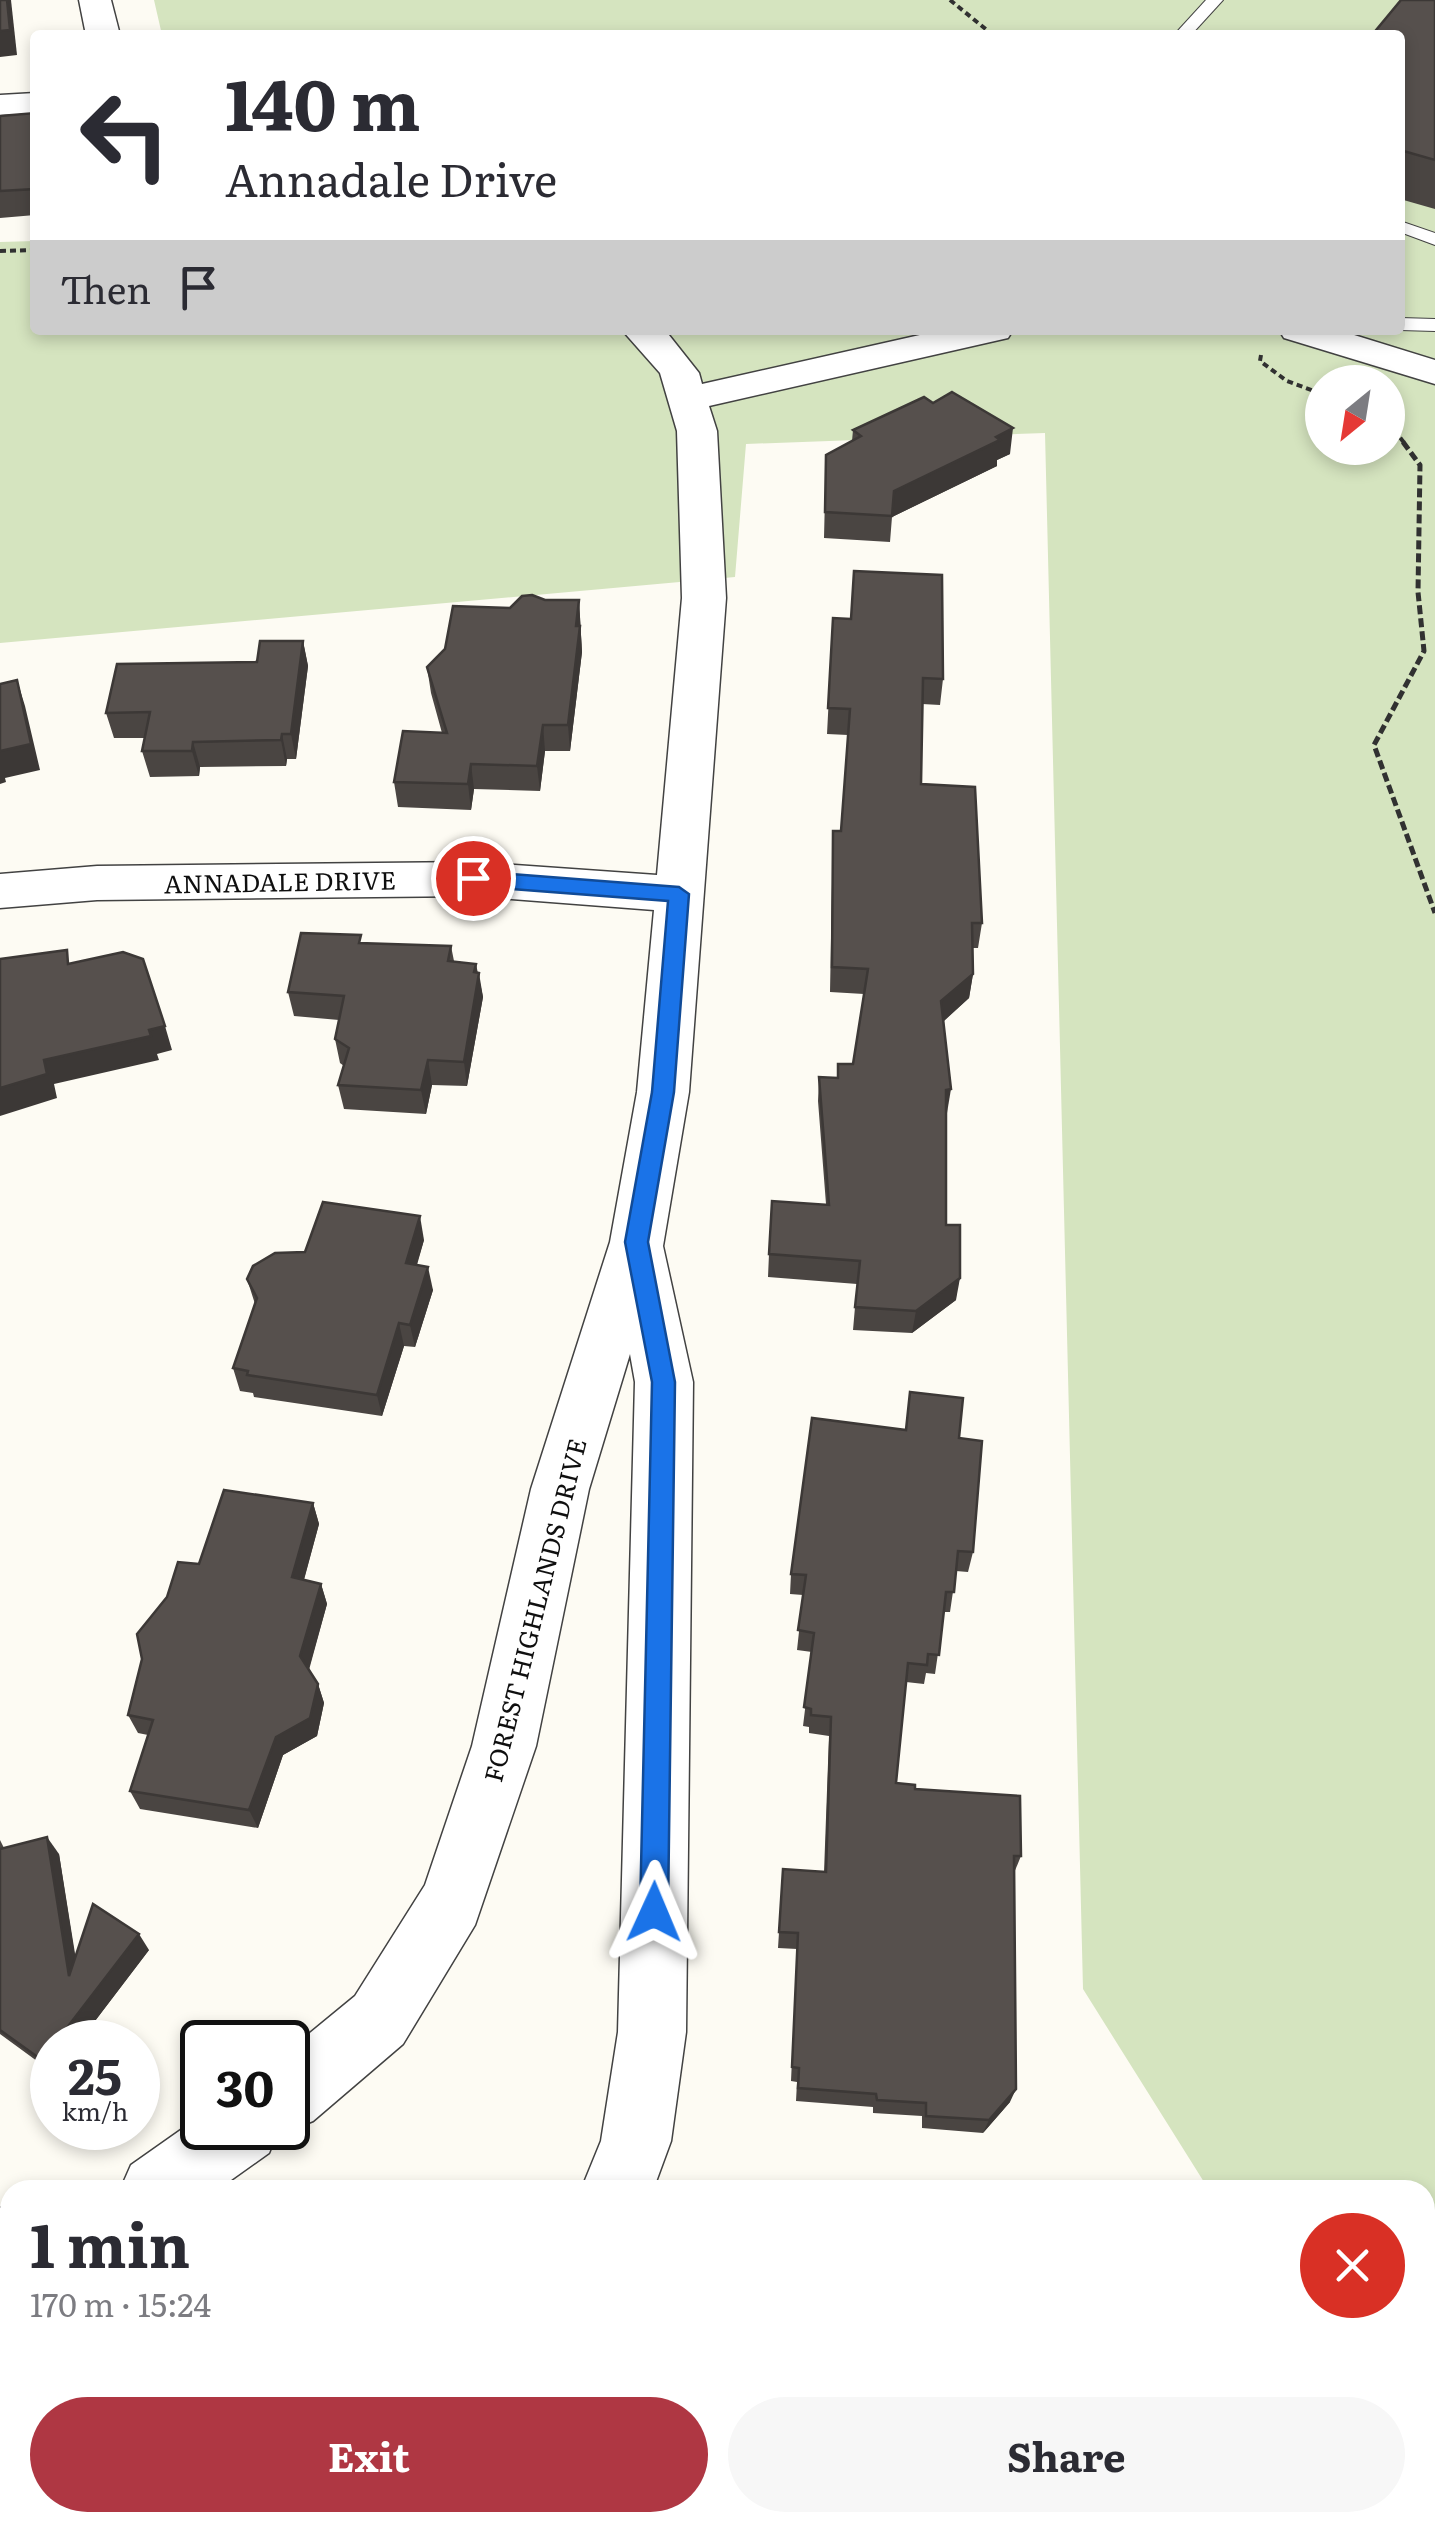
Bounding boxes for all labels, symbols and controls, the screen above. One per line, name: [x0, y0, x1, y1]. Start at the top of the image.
text: 140 m: [225, 49, 420, 153]
icon: left: [60, 70, 190, 200]
text: Annadale Drive: [225, 144, 557, 211]
text: Then: [60, 259, 151, 316]
icon: arrive: [171, 260, 226, 315]
north arrow: [1305, 365, 1405, 465]
map controls: [1305, 365, 1405, 465]
pin: [431, 836, 516, 921]
icon: arrive: [446, 851, 501, 906]
street label: ANNADALE DRIVE: [164, 860, 396, 902]
street label: FOREST HIGHLANDS DRIVE: [473, 1434, 595, 1786]
position arrow: [602, 1860, 706, 1964]
speed limit sign: 30: [180, 2020, 310, 2150]
text: 25: [68, 2036, 122, 2110]
text: km/h: [62, 2092, 128, 2129]
text: 1 min: [30, 2197, 190, 2286]
button: close: [1300, 2213, 1405, 2318]
text: 170 m · 15:24: [30, 2279, 211, 2327]
button: Exit: [30, 2397, 708, 2512]
button: Share: [728, 2397, 1405, 2512]

